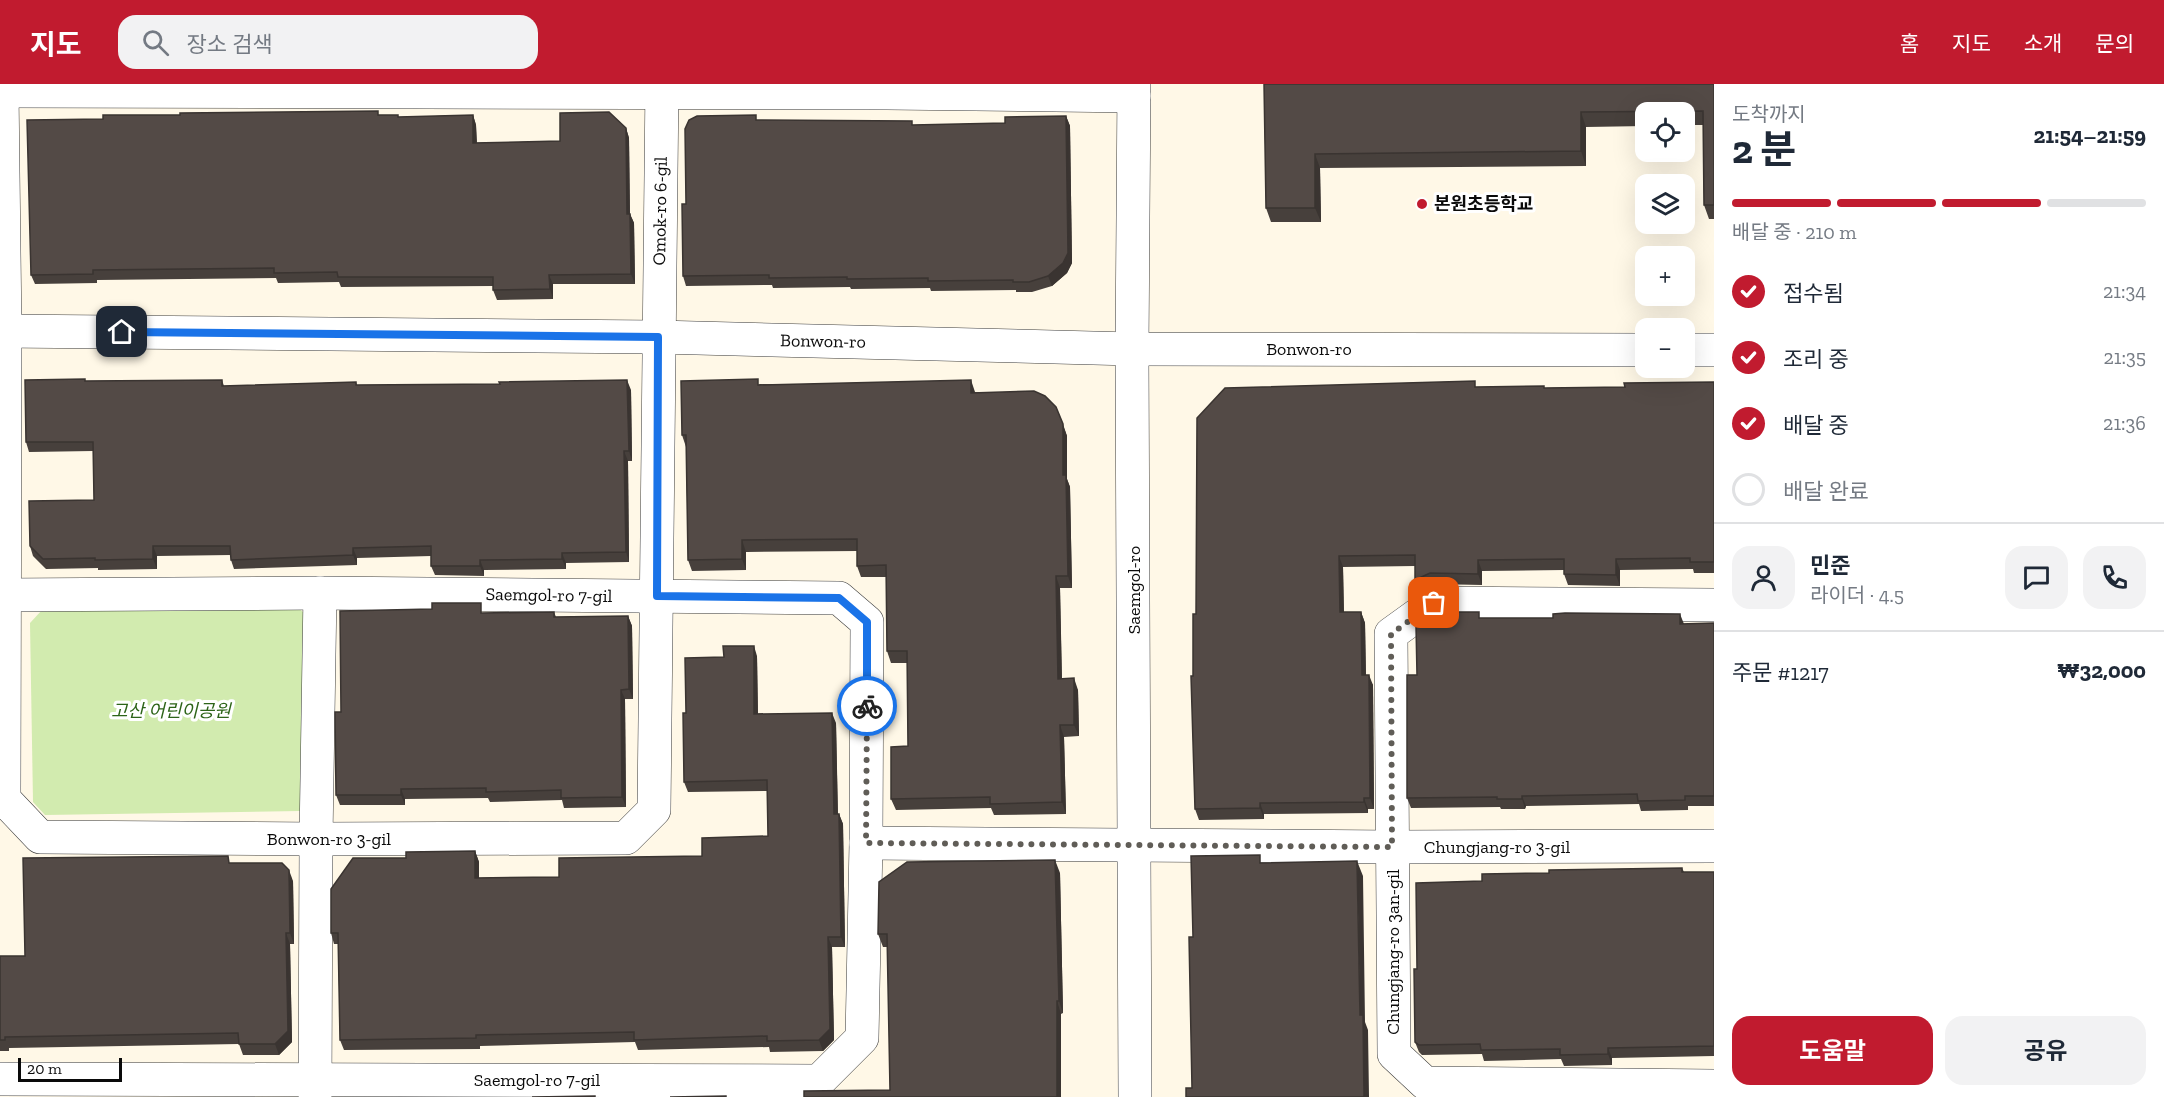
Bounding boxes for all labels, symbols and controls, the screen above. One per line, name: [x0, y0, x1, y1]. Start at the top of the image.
search box: [118, 15, 538, 69]
icon: search: [139, 26, 172, 59]
text: 지도: [30, 28, 82, 61]
text: 장소 검색: [187, 31, 273, 58]
text: 홈: [1900, 31, 1919, 56]
text: 지도: [1952, 31, 1991, 56]
text: 소개: [2024, 31, 2062, 56]
text: 문의: [2095, 31, 2134, 56]
map controls: [1635, 102, 1695, 378]
button: locate: [1635, 102, 1695, 162]
text: 도착까지: [1732, 102, 1806, 126]
text: 21:54–21:59: [2033, 122, 2146, 149]
text: 2 분: [1732, 126, 1796, 173]
street label: Omok-ro 6-gil: [648, 156, 672, 266]
button: layers: [1635, 174, 1695, 234]
place label: 본원초등학교: [1434, 193, 1533, 215]
marker: 본원초등학교: [1415, 197, 1429, 211]
text: 배달 중 · 210 m: [1732, 220, 1857, 244]
button: +: [1635, 246, 1695, 306]
icon: check: [1732, 275, 1765, 308]
text: 21:34: [2103, 279, 2146, 303]
text: 접수됨: [1783, 280, 1844, 307]
pin: [96, 306, 147, 357]
icon: home: [105, 315, 138, 348]
button: −: [1635, 318, 1695, 378]
street label: Bonwon-ro: [780, 329, 866, 353]
street label: Bonwon-ro: [1266, 338, 1352, 360]
icon: check: [1732, 341, 1765, 374]
text: 21:35: [2104, 345, 2146, 369]
text: 조리 중: [1783, 346, 1849, 373]
icon: check: [1732, 407, 1765, 440]
text: 21:36: [2103, 411, 2146, 435]
text: 배달 중: [1783, 412, 1849, 439]
text: 배달 완료: [1783, 478, 1869, 505]
street label: Saemgol-ro: [1123, 546, 1145, 634]
button: person: [1732, 546, 1795, 609]
button: chat: [2005, 546, 2068, 609]
button: phone: [2083, 546, 2146, 609]
text: 민준: [1810, 552, 1850, 579]
pin: [1408, 577, 1459, 628]
street label: Saemgol-ro 7-gil: [485, 583, 613, 607]
text: 라이더 · 4.5: [1810, 583, 1904, 607]
icon: bag: [1417, 586, 1450, 619]
text: ₩32,000: [2057, 657, 2146, 684]
text: 주문 #1217: [1732, 659, 1829, 686]
courier: [837, 676, 897, 736]
icon: bike: [851, 690, 884, 723]
park label: 고산 어린이공원: [111, 700, 232, 722]
street label: Bonwon-ro 3-gil: [267, 828, 391, 850]
street label: Chungjang-ro 3-gil: [1424, 836, 1570, 858]
street label: Chungjang-ro 3an-gil: [1382, 869, 1404, 1035]
button: 도움말: [1732, 1016, 1933, 1085]
button: 공유: [1945, 1016, 2146, 1085]
scale bar: [18, 1055, 122, 1082]
text: 20 m: [27, 1059, 62, 1078]
street label: Saemgol-ro 7-gil: [474, 1069, 601, 1091]

